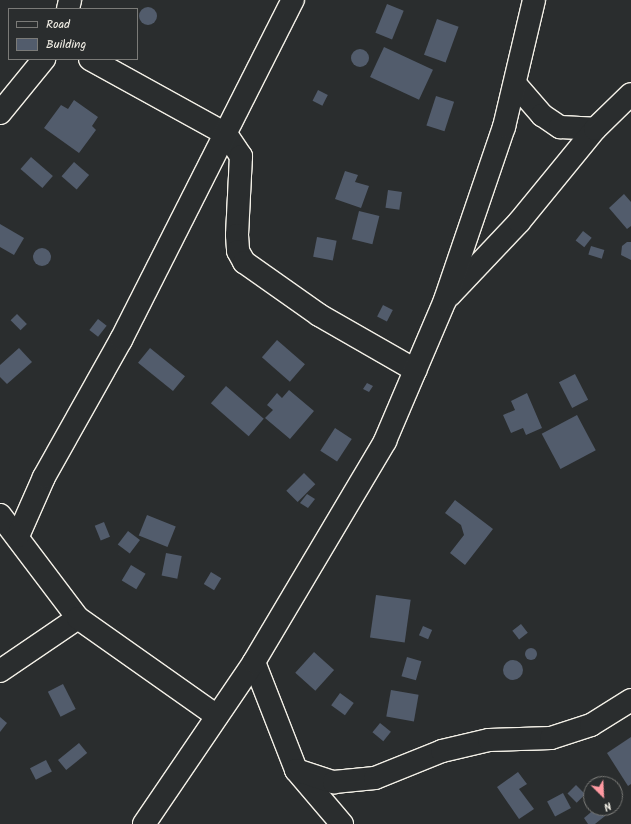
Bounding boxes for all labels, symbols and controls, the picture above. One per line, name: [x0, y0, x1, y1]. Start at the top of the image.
legend: [8, 8, 138, 60]
text: Road: [46, 15, 70, 34]
text: Building: [46, 35, 86, 54]
north arrow: [583, 776, 623, 816]
text: N: [601, 796, 614, 816]

